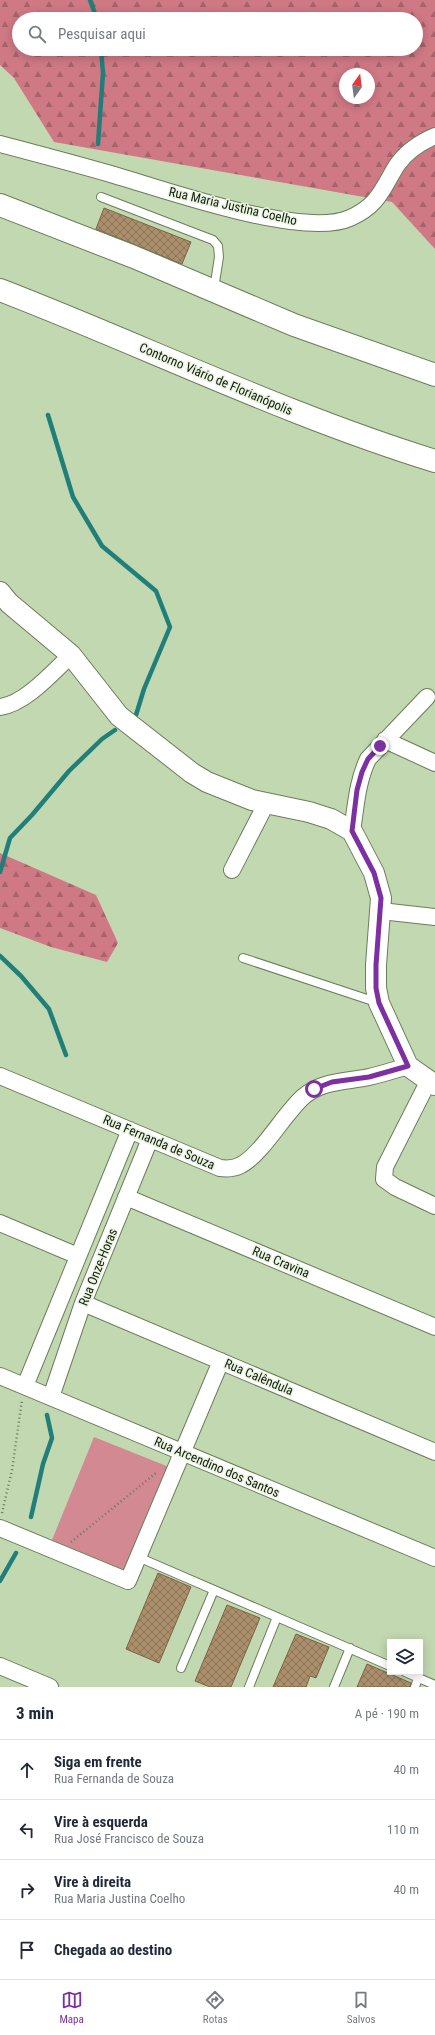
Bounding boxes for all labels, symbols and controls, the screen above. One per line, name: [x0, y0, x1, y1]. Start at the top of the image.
search box: [12, 12, 423, 56]
icon: search: [26, 23, 48, 45]
text: Pesquisar aqui: [58, 25, 146, 43]
north arrow: [339, 68, 375, 104]
street label: Rua Maria Justina Coelho: [167, 184, 299, 228]
street label: Contorno Viário de Florianópolis: [137, 340, 295, 418]
route end: [371, 737, 389, 755]
route start: [305, 1080, 323, 1098]
street label: Rua Fernanda de Souza: [101, 1112, 217, 1172]
street label: Rua Onze-Horas: [76, 1226, 120, 1308]
street label: Rua Cravina: [250, 1243, 312, 1281]
street label: Rua Calêndula: [222, 1356, 296, 1398]
street label: Rua Arcendino dos Santos: [152, 1434, 282, 1500]
map controls: [387, 1639, 423, 1675]
button: layers: [387, 1639, 423, 1675]
text: 3 min: [16, 1703, 54, 1723]
text: A pé · 190 m: [355, 1706, 419, 1721]
text: Siga em frente: [54, 1753, 142, 1771]
icon: ahead: [16, 1759, 38, 1781]
text: 40 m: [393, 1762, 419, 1777]
text: Rua Fernanda de Souza: [54, 1771, 174, 1786]
text: Vire à esquerda: [54, 1813, 148, 1831]
icon: left: [16, 1819, 38, 1841]
text: 110 m: [387, 1822, 419, 1837]
text: Rua José Francisco de Souza: [54, 1831, 204, 1846]
text: Vire à direita: [54, 1873, 131, 1891]
icon: right: [16, 1879, 38, 1901]
text: 40 m: [393, 1882, 419, 1897]
text: Rua Maria Justina Coelho: [54, 1891, 185, 1906]
icon: arrive: [16, 1939, 38, 1961]
text: Chegada ao destino: [54, 1941, 172, 1959]
tab: Mapa: [60, 1989, 84, 2026]
tab: Rotas: [203, 1989, 228, 2026]
tab: Salvos: [347, 1989, 375, 2026]

